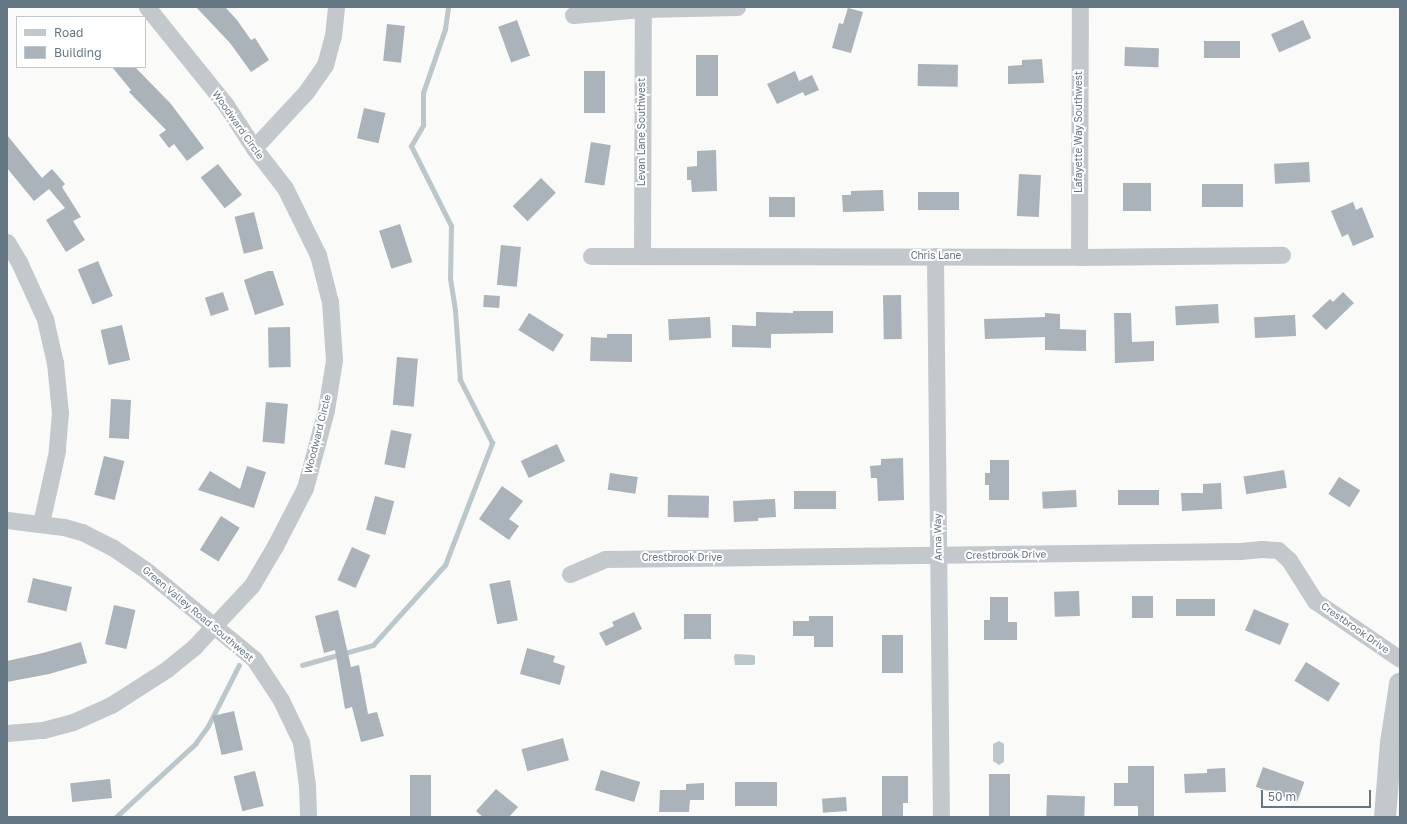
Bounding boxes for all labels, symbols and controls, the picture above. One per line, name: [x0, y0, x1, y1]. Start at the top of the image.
legend: [16, 16, 146, 68]
text: Road: [54, 25, 83, 40]
text: Building: [54, 45, 102, 60]
street label: Lafayette Way Southwest: [1073, 71, 1085, 193]
street label: Levan Lane Southwest: [636, 78, 648, 186]
street label: Woodward Circle: [210, 88, 266, 162]
street label: Chris Lane: [911, 250, 961, 262]
street label: Woodward Circle: [302, 393, 334, 475]
street label: Anna Way: [932, 513, 944, 561]
street label: Crestbrook Drive: [966, 548, 1046, 562]
street label: Crestbrook Drive: [642, 552, 722, 564]
street label: Green Valley Road Southwest: [140, 564, 256, 664]
street label: Crestbrook Drive: [1319, 600, 1391, 656]
scale bar: [1263, 782, 1373, 808]
text: 50 m: [1268, 789, 1296, 804]

